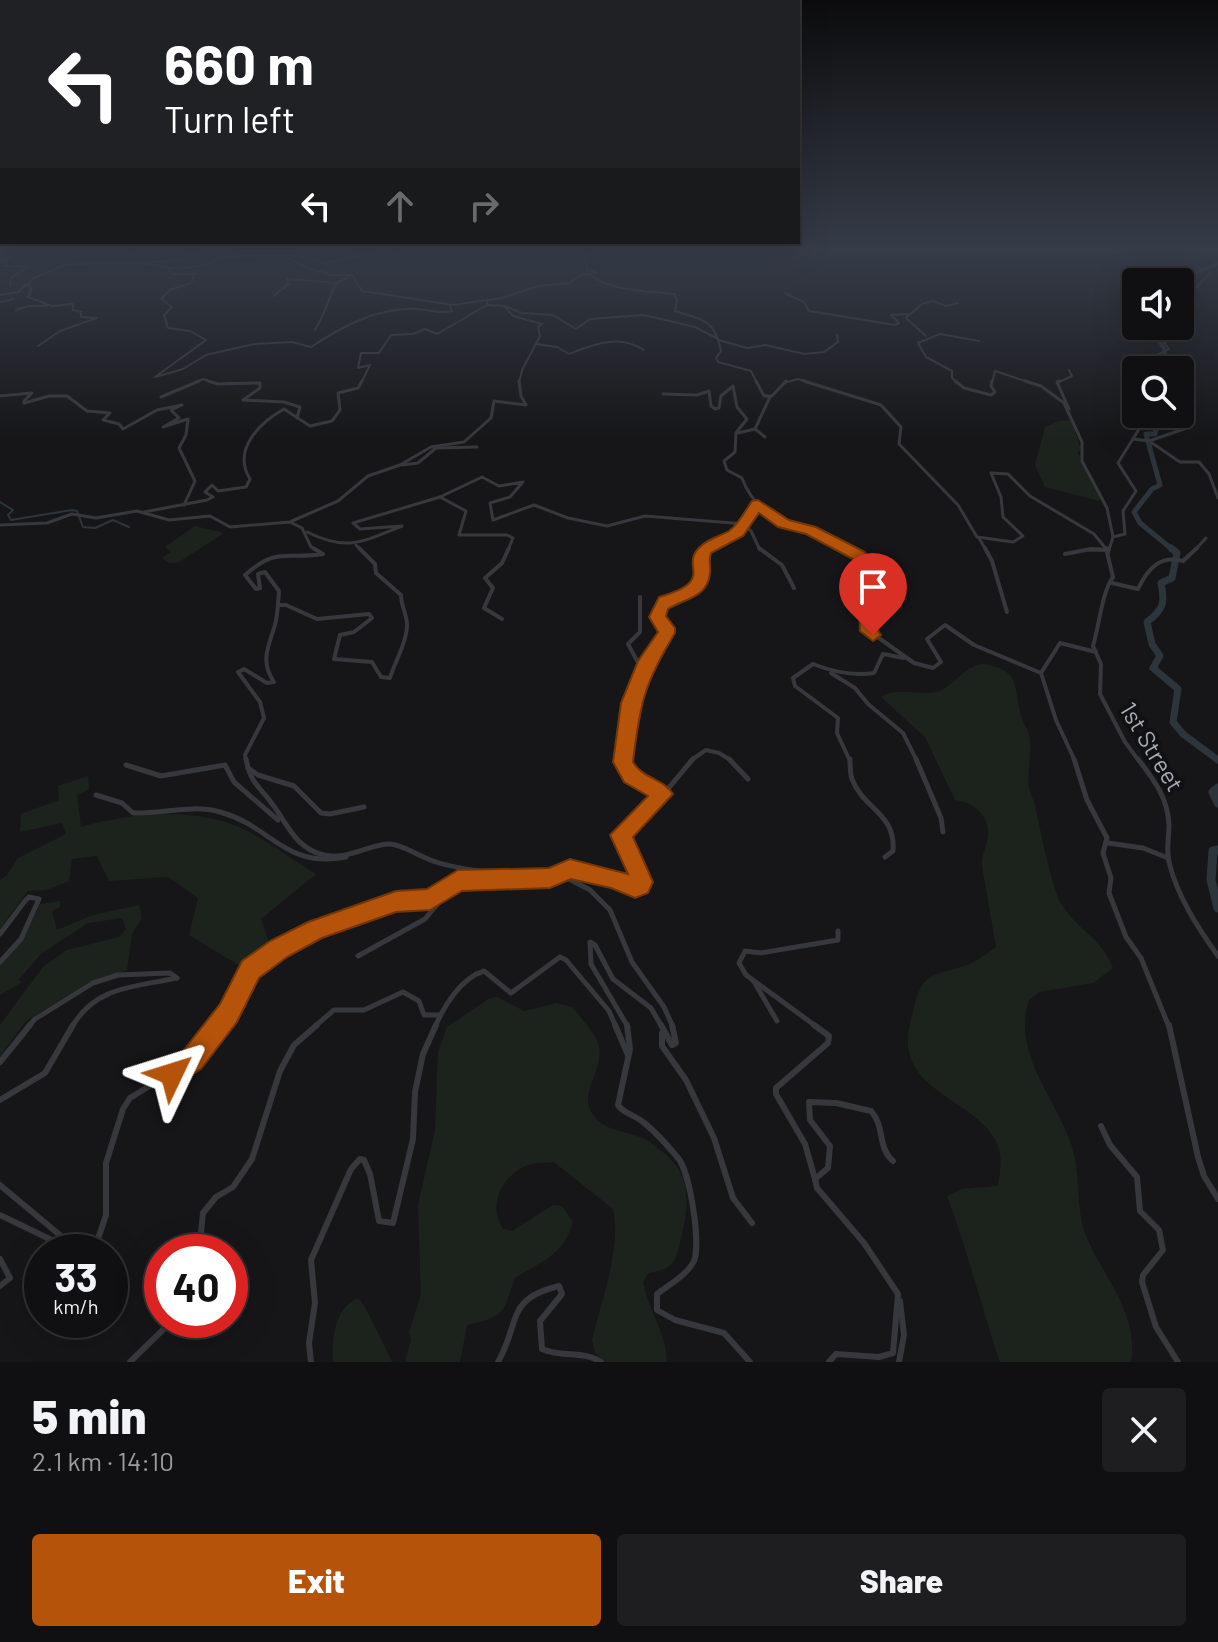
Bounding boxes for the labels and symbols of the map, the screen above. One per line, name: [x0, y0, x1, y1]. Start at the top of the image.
pin: [839, 553, 907, 635]
street label: 1st Street: [1114, 696, 1190, 796]
position arrow: [130, 1032, 214, 1116]
speed limit sign: 40: [144, 1234, 248, 1338]

